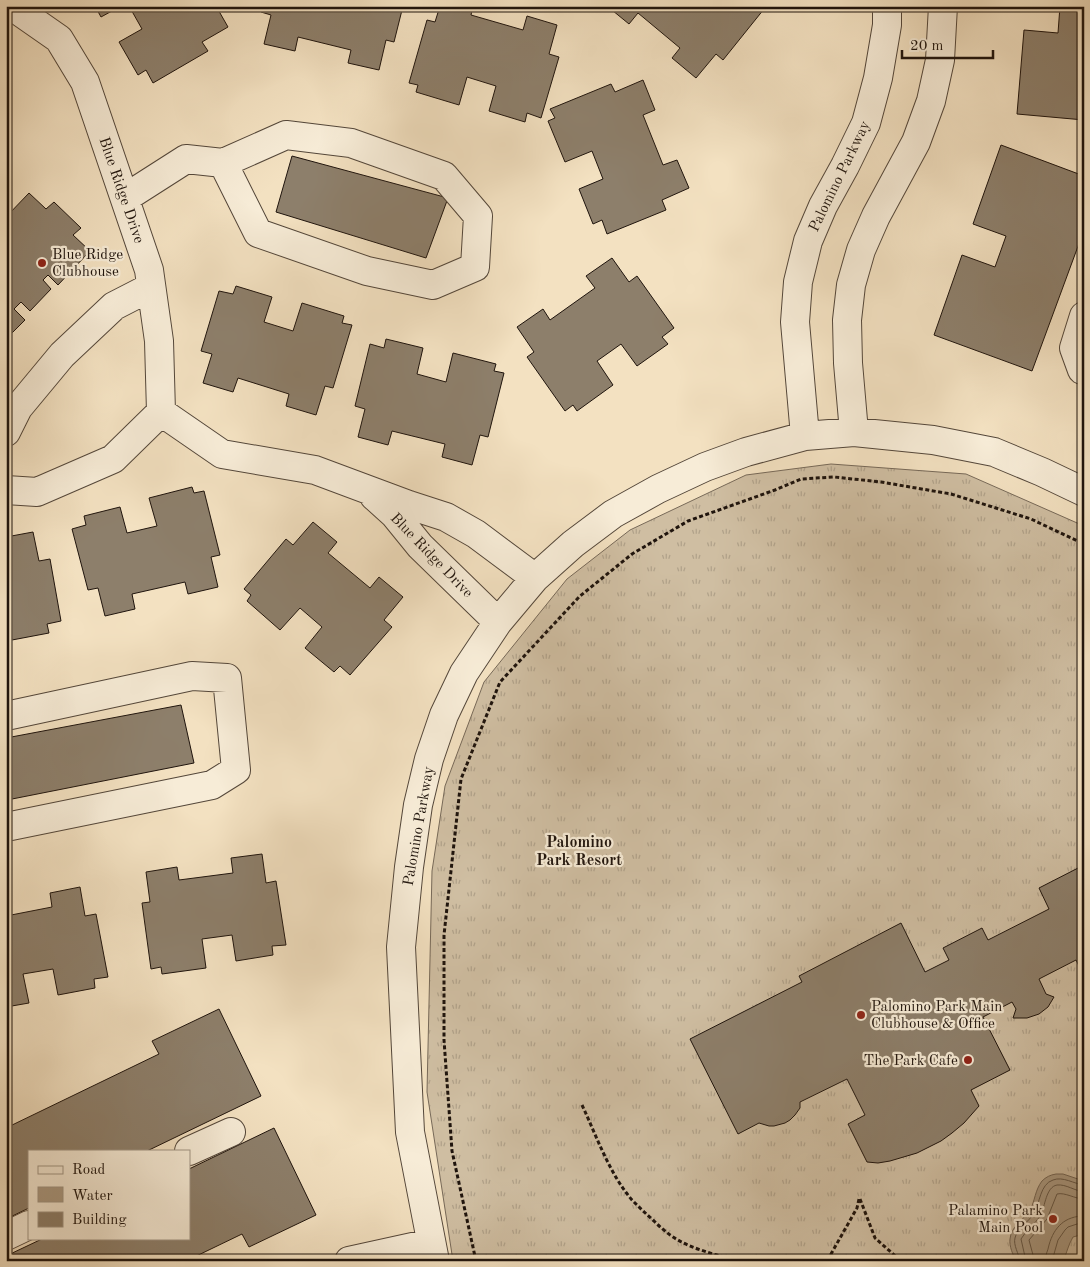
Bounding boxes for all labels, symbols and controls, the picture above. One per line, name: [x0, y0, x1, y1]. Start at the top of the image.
scale bar: [902, 28, 994, 60]
text: 20 m: [910, 39, 944, 54]
street label: Palomino Parkway: [807, 119, 874, 234]
street label: Blue Ridge Drive: [95, 135, 146, 246]
place label: Blue Ridge Clubhouse: [52, 248, 123, 280]
marker: Blue Ridge Clubhouse: [36, 257, 48, 269]
street label: Blue Ridge Drive: [387, 511, 475, 601]
street label: Palomino Parkway: [402, 765, 437, 887]
district label: Palomino Park Resort: [536, 835, 622, 869]
place label: Palomino Park Main Clubhouse & Office: [871, 1000, 1002, 1032]
marker: Palomino Park Main Clubhouse & Office: [855, 1009, 867, 1021]
place label: The Park Cafe: [864, 1054, 958, 1069]
marker: The Park Cafe: [962, 1054, 974, 1066]
legend: [28, 1150, 190, 1240]
text: Road: [72, 1163, 106, 1178]
text: Water: [72, 1189, 113, 1204]
place label: Palamino Park Main Pool: [948, 1204, 1043, 1236]
text: Building: [72, 1213, 127, 1228]
marker: Palamino Park Main Pool: [1047, 1213, 1059, 1225]

